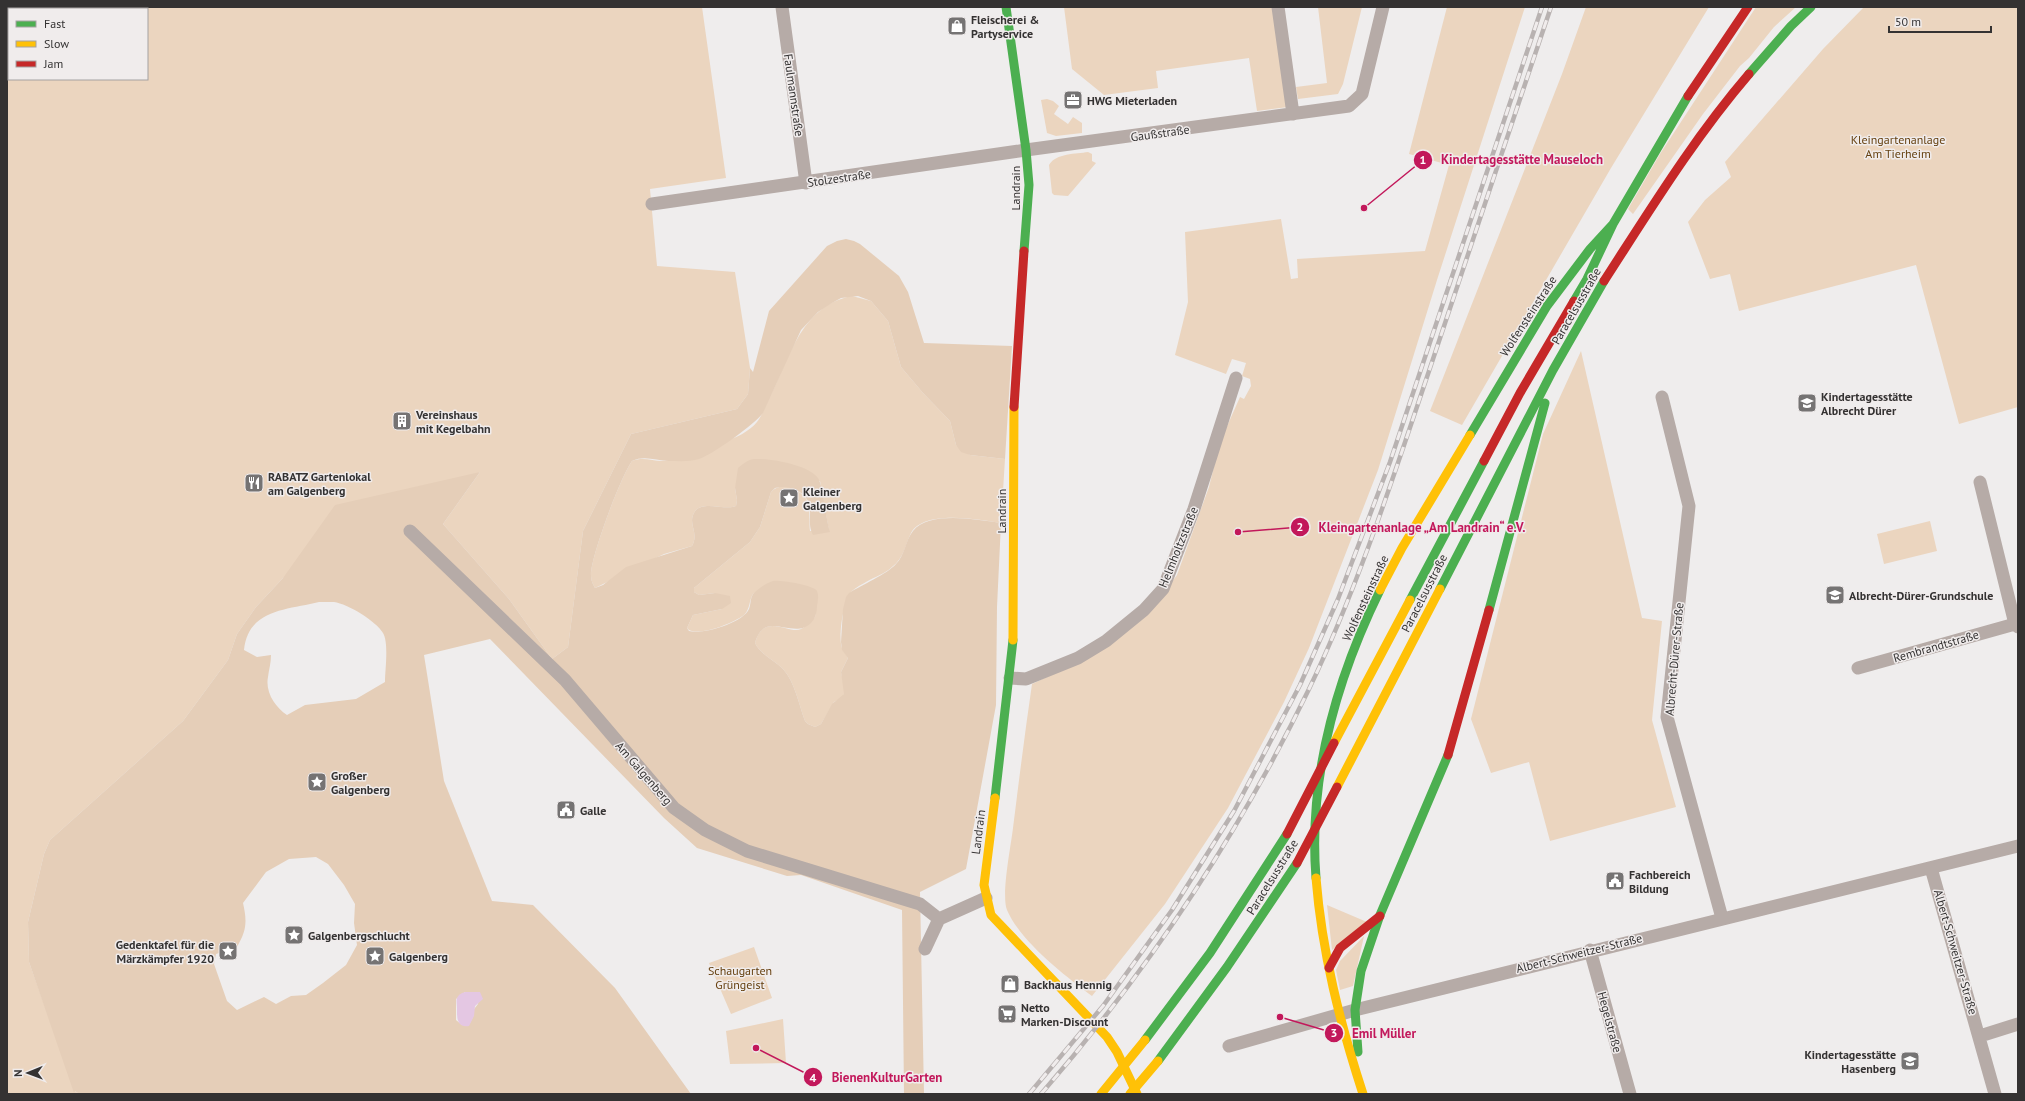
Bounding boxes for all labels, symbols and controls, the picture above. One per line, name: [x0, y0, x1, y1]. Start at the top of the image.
legend: [8, 8, 148, 80]
scale bar: [1889, 8, 1991, 34]
place label: Fleischerei & Partyservice: [971, 12, 1039, 41]
text: 50 m: [1895, 14, 1921, 29]
shop icon: Fleischerei & Partyservice: [946, 15, 968, 37]
text: Fast: [44, 16, 65, 31]
text: Slow: [44, 36, 69, 51]
street label: Faulmannstraße: [781, 53, 807, 137]
text: Jam: [43, 56, 63, 71]
office icon: HWG Mieterladen: [1062, 89, 1084, 111]
place label: HWG Mieterladen: [1087, 93, 1177, 108]
street label: Gaußstraße: [1130, 121, 1190, 145]
park label: Kleingartenanlage Am Tierheim: [1851, 132, 1945, 161]
callout: Kindertagesstätte Mauseloch: [1413, 147, 1611, 172]
text: Kindertagesstätte Mauseloch: [1441, 151, 1603, 168]
text: 1: [1420, 152, 1426, 167]
street label: Stolzestraße: [806, 166, 872, 190]
street label: Landrain: [1008, 166, 1023, 210]
street label: Paracelsusstraße: [1548, 265, 1604, 347]
street label: Wolfensteinstraße: [1496, 273, 1560, 359]
place label: Kindertagesstätte Albrecht Dürer: [1821, 389, 1913, 418]
school or university icon: Kindertagesstätte Albrecht Dürer: [1796, 392, 1818, 414]
place label: Vereinshaus mit Kegelbahn: [415, 407, 491, 436]
building icon: Vereinshaus mit Kegelbahn: [391, 410, 413, 432]
place label: RABATZ Gartenlokal am Galgenberg: [268, 469, 371, 498]
restaurant icon: RABATZ Gartenlokal am Galgenberg: [243, 472, 265, 494]
place label: Kleiner Galgenberg: [803, 484, 862, 513]
place icon: Kleiner Galgenberg: [778, 487, 800, 509]
street label: Landrain: [994, 489, 1009, 533]
street label: Helmholtzstraße: [1155, 504, 1201, 590]
callout: Kleingartenanlage „Am Landrain“ e.V.: [1290, 515, 1535, 540]
text: 2: [1297, 519, 1303, 534]
text: Kleingartenanlage „Am Landrain“ e.V.: [1319, 519, 1525, 536]
street label: Paracelsusstraße: [1398, 551, 1450, 635]
street label: Wolfensteinstraße: [1339, 553, 1391, 643]
school or university icon: Albrecht-Dürer-Grundschule: [1824, 584, 1846, 606]
place label: Albrecht-Dürer-Grundschule: [1849, 588, 1993, 603]
street label: Albrecht-Dürer-Straße: [1662, 602, 1686, 716]
street label: Rembrandtstraße: [1891, 627, 1981, 665]
street label: Am Galgenberg: [612, 738, 676, 808]
place label: Großer Galgenberg: [331, 768, 390, 797]
place icon: Großer Galgenberg: [306, 771, 328, 793]
public building icon: Galle: [555, 799, 577, 821]
place label: Galle: [580, 803, 606, 818]
street label: Landrain: [968, 809, 988, 855]
street label: Paracelsusstraße: [1243, 837, 1301, 917]
place label: Fachbereich Bildung: [1629, 867, 1691, 896]
public building icon: Fachbereich Bildung: [1604, 870, 1626, 892]
street label: Albert-Schweitzer-Straße: [1931, 888, 1981, 1016]
place icon: Galgenbergschlucht: [283, 924, 305, 946]
place label: Galgenbergschlucht: [308, 928, 411, 943]
street label: Albert-Schweitzer-Straße: [1514, 930, 1644, 976]
place label: Gedenktafel für die Märzkämpfer 1920: [116, 937, 214, 966]
place icon: Gedenktafel für die Märzkämpfer 1920: [217, 940, 239, 962]
place icon: Galgenberg: [364, 945, 386, 967]
place label: Galgenberg: [389, 949, 448, 964]
park label: Schaugarten Grüngeist: [708, 963, 772, 992]
shop icon: Backhaus Hennig: [999, 973, 1021, 995]
place label: Backhaus Hennig: [1024, 977, 1112, 992]
street label: Hegelstraße: [1595, 990, 1625, 1054]
place label: Netto Marken-Discount: [1021, 1000, 1109, 1029]
supermarket icon: Netto Marken-Discount: [996, 1003, 1018, 1025]
callout: Emil Müller: [1324, 1021, 1424, 1046]
text: 3: [1331, 1025, 1337, 1040]
text: Emil Müller: [1352, 1025, 1416, 1042]
place label: Kindertagesstätte Hasenberg: [1804, 1047, 1896, 1076]
school or university icon: Kindertagesstätte Hasenberg: [1899, 1050, 1921, 1072]
north arrow: [8, 1053, 48, 1093]
callout: BienenKulturGarten: [803, 1065, 950, 1090]
text: N: [11, 1069, 25, 1077]
text: BienenKulturGarten: [832, 1069, 942, 1086]
text: 4: [810, 1070, 817, 1085]

